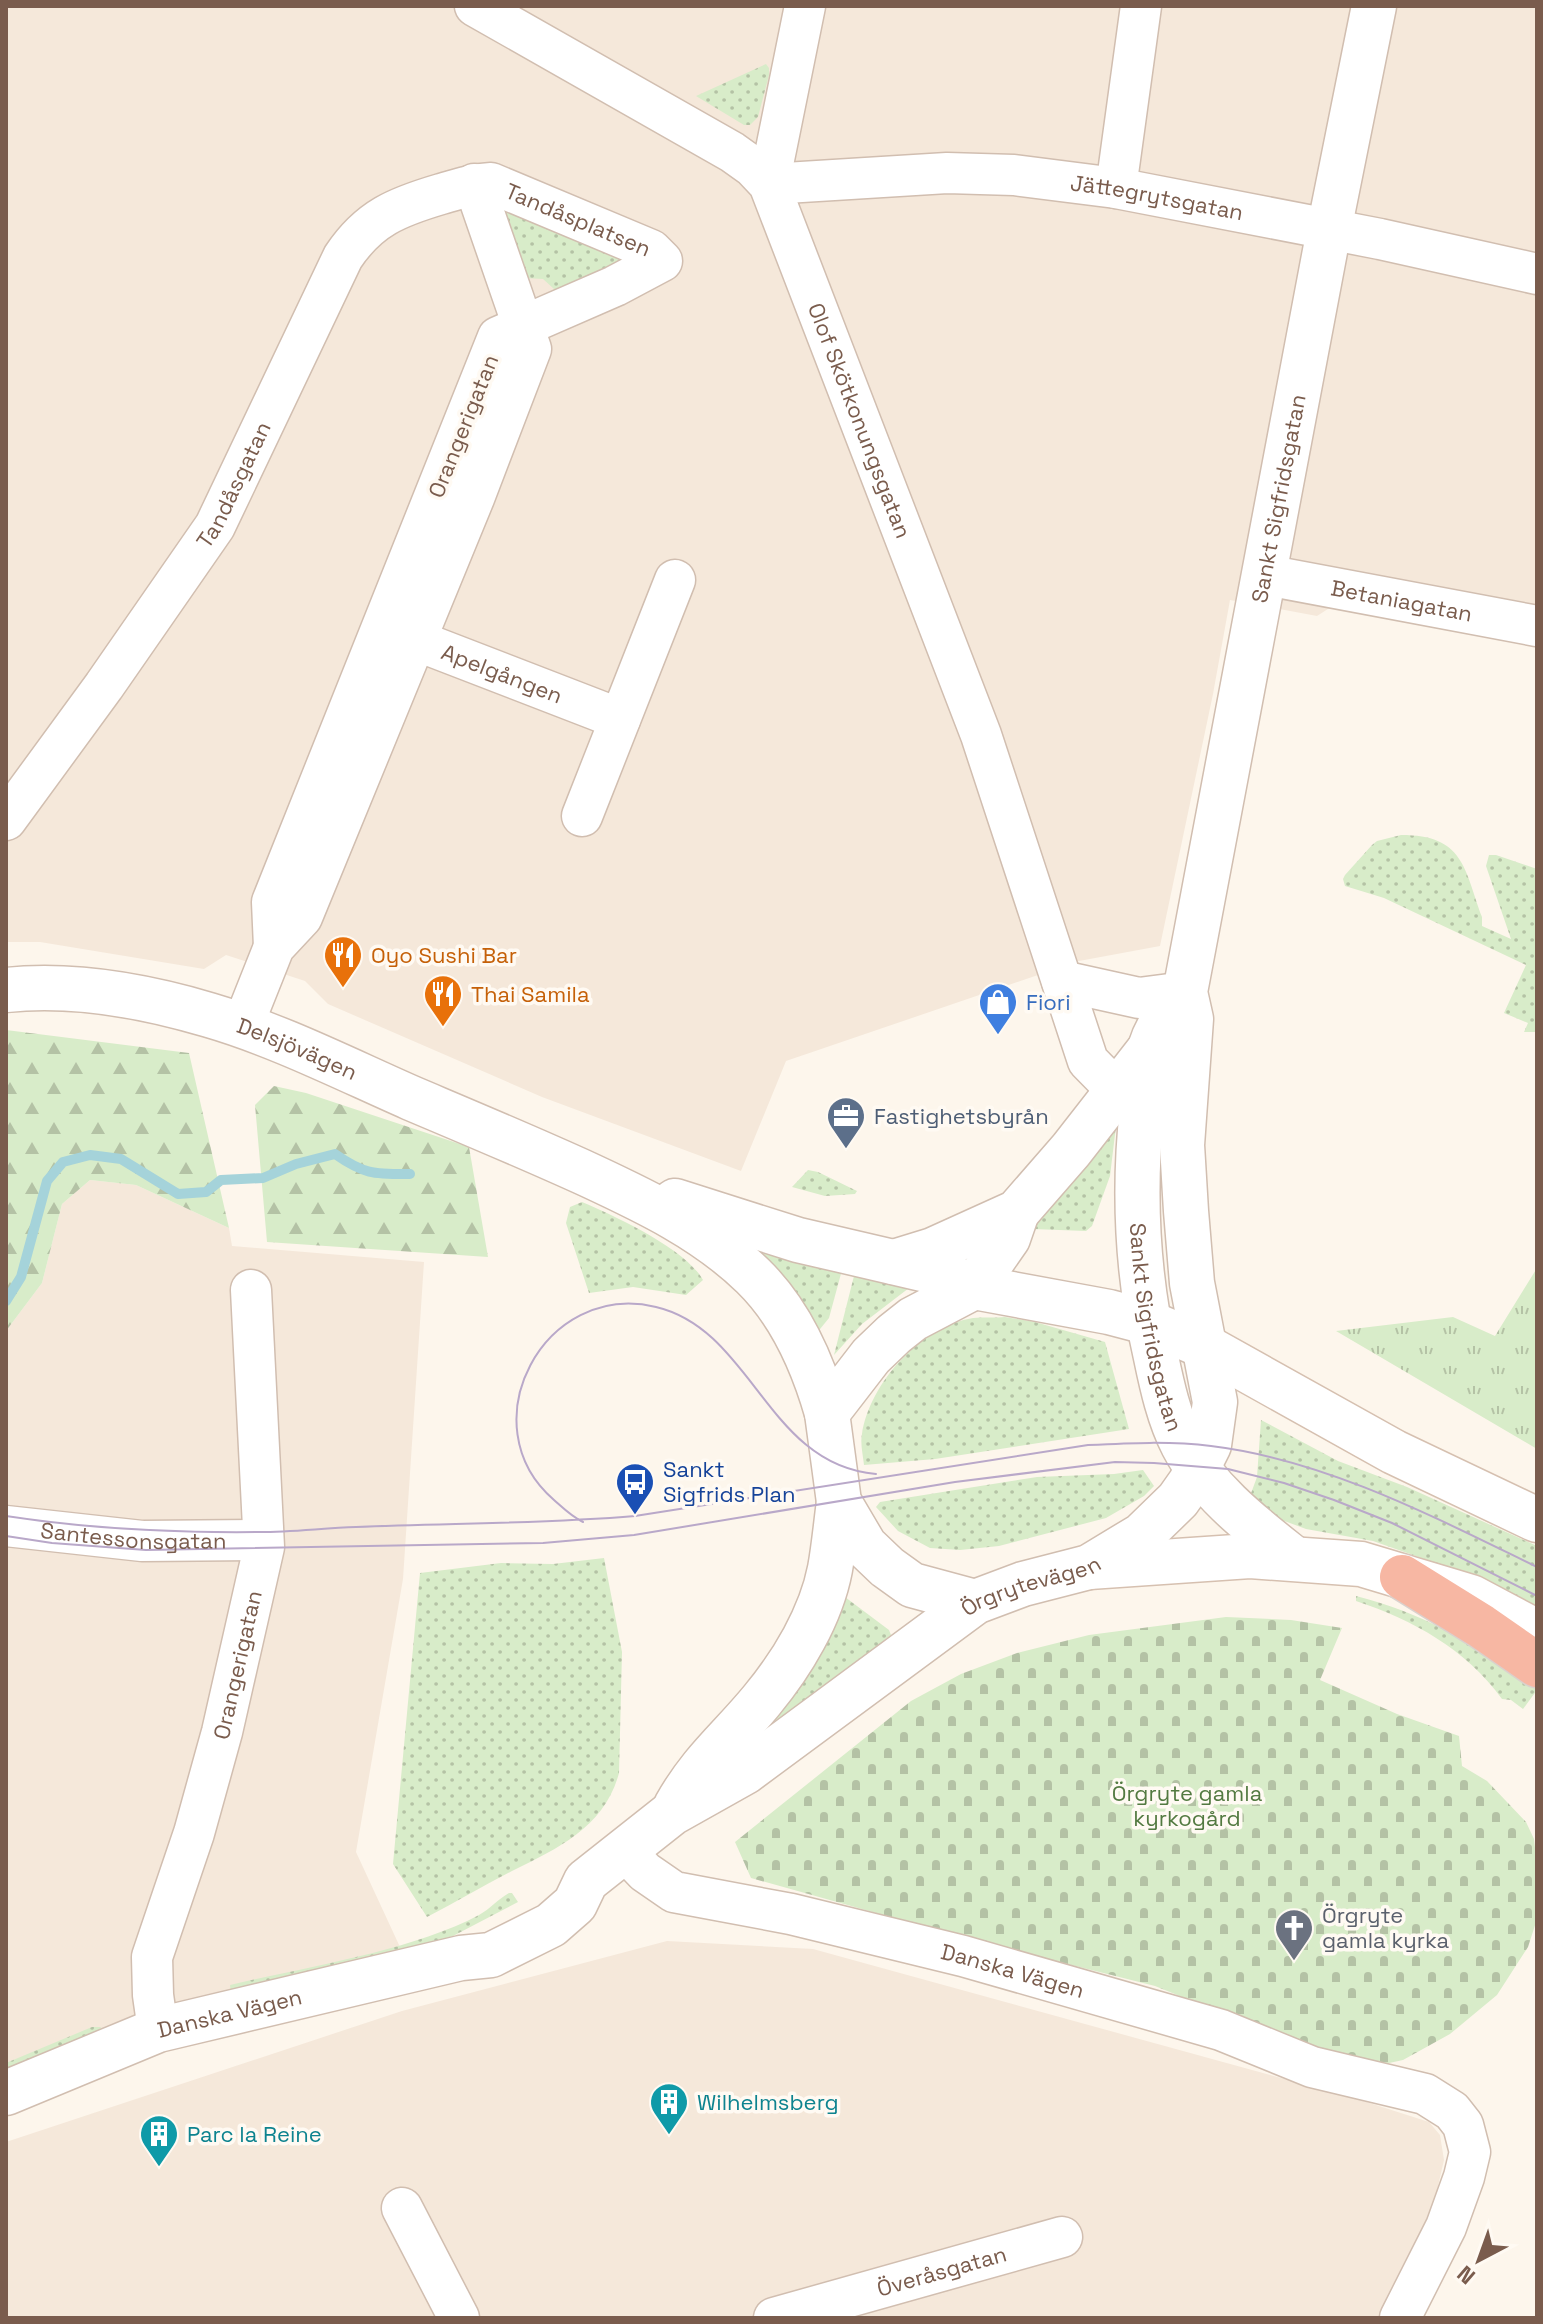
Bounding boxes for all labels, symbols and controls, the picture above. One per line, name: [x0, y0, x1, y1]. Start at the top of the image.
street label: Jättegrytsgatan: [1069, 168, 1246, 226]
street label: Tandåsplatsen: [501, 177, 655, 262]
street label: Olof Skötkonungsgatan: [802, 299, 918, 542]
street label: Orangerigatan: [422, 350, 504, 502]
street label: Sankt Sigfridsgatan: [1245, 392, 1312, 605]
street label: Tandåsgatan: [190, 417, 277, 553]
street label: Betaniagatan: [1329, 574, 1475, 628]
street label: Apelgången: [438, 637, 567, 709]
restaurant icon: Oyo Sushi Bar: [322, 934, 364, 989]
place label: Oyo Sushi Bar: [371, 941, 517, 969]
restaurant icon: Thai Samila: [422, 973, 464, 1028]
place label: Thai Samila: [471, 980, 590, 1008]
shop icon: Fiori: [977, 981, 1019, 1036]
place label: Fiori: [1026, 988, 1071, 1016]
street label: Delsjövägen: [233, 1011, 362, 1086]
office icon: Fastighetsbyrån: [825, 1095, 867, 1150]
place label: Fastighetsbyrån: [874, 1102, 1049, 1130]
street label: Sankt Sigfridsgatan: [1124, 1222, 1189, 1435]
place label: Sankt Sigfrids Plan: [663, 1455, 796, 1508]
bus stop icon: Sankt Sigfrids Plan: [614, 1461, 656, 1516]
street label: Santessonsgatan: [39, 1516, 226, 1555]
street label: Örgrytevägen: [955, 1549, 1106, 1622]
street label: Orangerigatan: [207, 1588, 268, 1742]
park label: Örgryte gamla kyrkogård: [1112, 1779, 1263, 1832]
place label: Örgryte gamla kyrka: [1322, 1901, 1450, 1954]
church icon: Örgryte gamla kyrka: [1273, 1907, 1315, 1962]
street label: Danska Vägen: [938, 1937, 1088, 2004]
street label: Danska Vägen: [154, 1982, 305, 2044]
building icon: Wilhelmsberg: [648, 2081, 690, 2136]
place label: Wilhelmsberg: [697, 2088, 839, 2116]
building icon: Parc la Reine: [138, 2113, 180, 2168]
place label: Parc la Reine: [187, 2120, 322, 2148]
north arrow: [1439, 2220, 1519, 2300]
street label: Överåsgatan: [873, 2239, 1010, 2302]
text: N: [1451, 2260, 1481, 2290]

